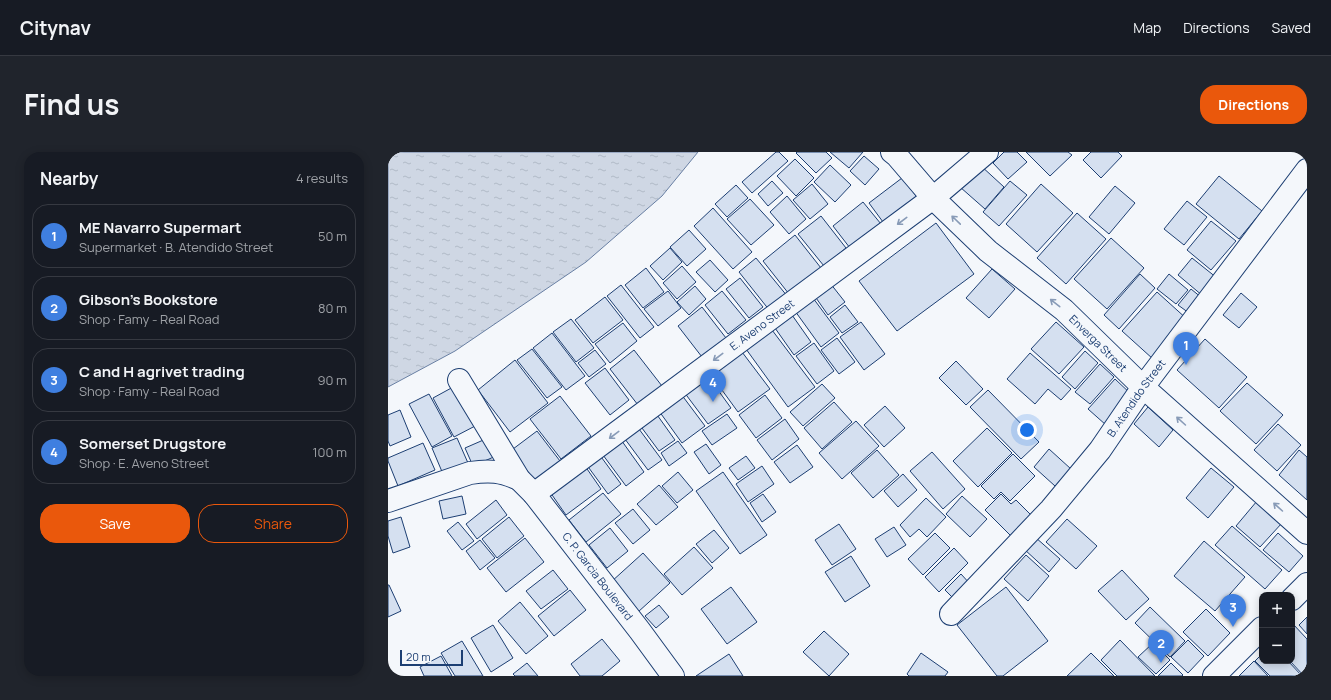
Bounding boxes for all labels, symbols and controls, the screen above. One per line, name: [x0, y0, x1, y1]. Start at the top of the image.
text: Citynav: [20, 15, 91, 41]
text: Map: [1133, 18, 1161, 37]
text: Directions: [1183, 18, 1250, 37]
text: Saved: [1272, 18, 1311, 37]
text: Find us: [24, 85, 119, 123]
button: Directions: [1200, 85, 1307, 124]
text: Nearby: [40, 167, 98, 190]
text: 4 results: [296, 169, 348, 187]
one-way arrow: [951, 215, 961, 225]
text: ME Navarro Supermart: [79, 217, 241, 238]
one-way arrow: [896, 217, 907, 226]
text: 1: [51, 227, 57, 245]
text: 50 m: [318, 227, 347, 245]
text: Supermarket · B. Atendido Street: [79, 238, 273, 256]
text: Gibson's Bookstore: [79, 289, 218, 310]
street label: E. Aveno Street: [726, 295, 797, 353]
text: 2: [50, 299, 58, 317]
text: 80 m: [318, 299, 347, 317]
one-way arrow: [1050, 299, 1061, 308]
text: Shop · Famy - Real Road: [79, 310, 219, 328]
street label: Enverga Street: [1066, 311, 1131, 375]
pin: 1: [1173, 332, 1199, 365]
one-way arrow: [713, 353, 724, 361]
street label: B. Atendido Street: [1103, 356, 1168, 440]
text: C and H agrivet trading: [79, 361, 245, 382]
pin: 4: [700, 369, 726, 402]
text: 3: [50, 371, 58, 389]
text: 90 m: [317, 371, 347, 389]
text: Shop · Famy - Real Road: [79, 382, 219, 400]
one-way arrow: [1176, 416, 1186, 425]
your location: [1017, 420, 1037, 440]
one-way arrow: [609, 431, 620, 439]
text: Somerset Drugstore: [79, 433, 226, 454]
text: 4: [50, 443, 58, 461]
text: 100 m: [312, 443, 347, 461]
text: Shop · E. Aveno Street: [79, 454, 209, 472]
one-way arrow: [1273, 503, 1283, 512]
button: Save: [40, 504, 190, 543]
button: Share: [198, 504, 348, 543]
street label: C. P. Garcia Boulevard: [559, 529, 637, 623]
map controls: [1259, 592, 1295, 664]
button: +: [1259, 592, 1295, 628]
pin: 3: [1220, 594, 1246, 627]
button: −: [1259, 628, 1295, 664]
pin: 2: [1148, 630, 1174, 663]
scale bar: [400, 648, 463, 667]
text: 20 m: [406, 649, 431, 664]

